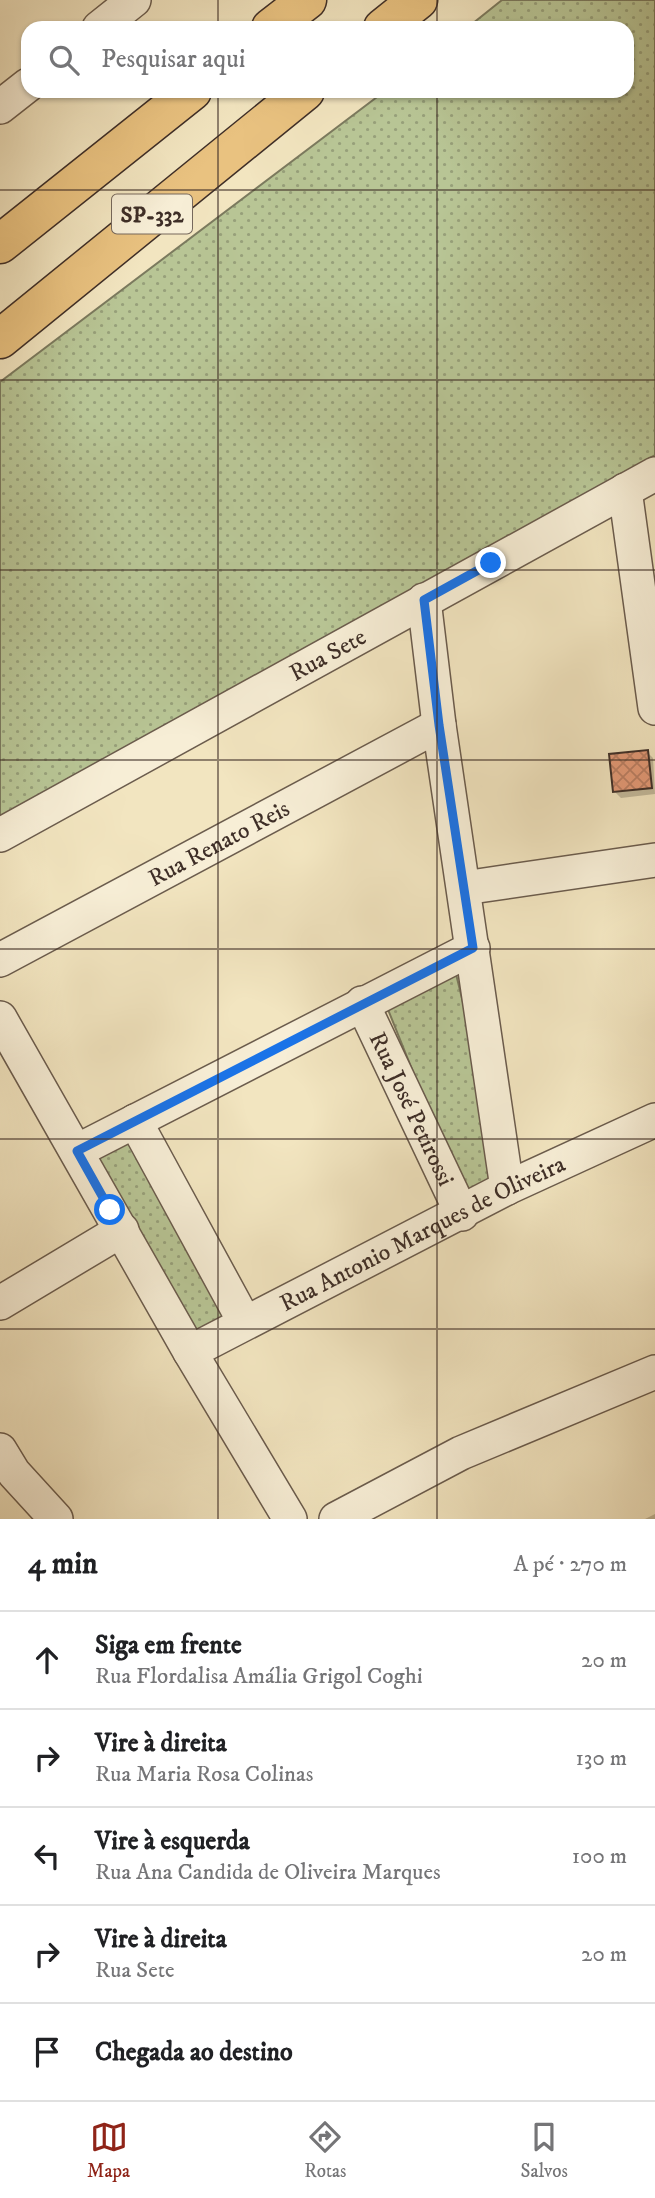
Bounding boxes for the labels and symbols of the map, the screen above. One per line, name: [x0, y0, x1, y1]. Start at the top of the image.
road number: SP-332: [112, 195, 192, 234]
route end: [475, 547, 506, 578]
street label: Rua Sete: [284, 622, 372, 689]
street label: Rua Renato Reis: [143, 794, 295, 894]
street label: Rua José Petirossi: [362, 1027, 461, 1191]
street label: Rua Antonio Marques de Oliveira: [275, 1149, 571, 1319]
route start: [94, 1194, 125, 1225]

